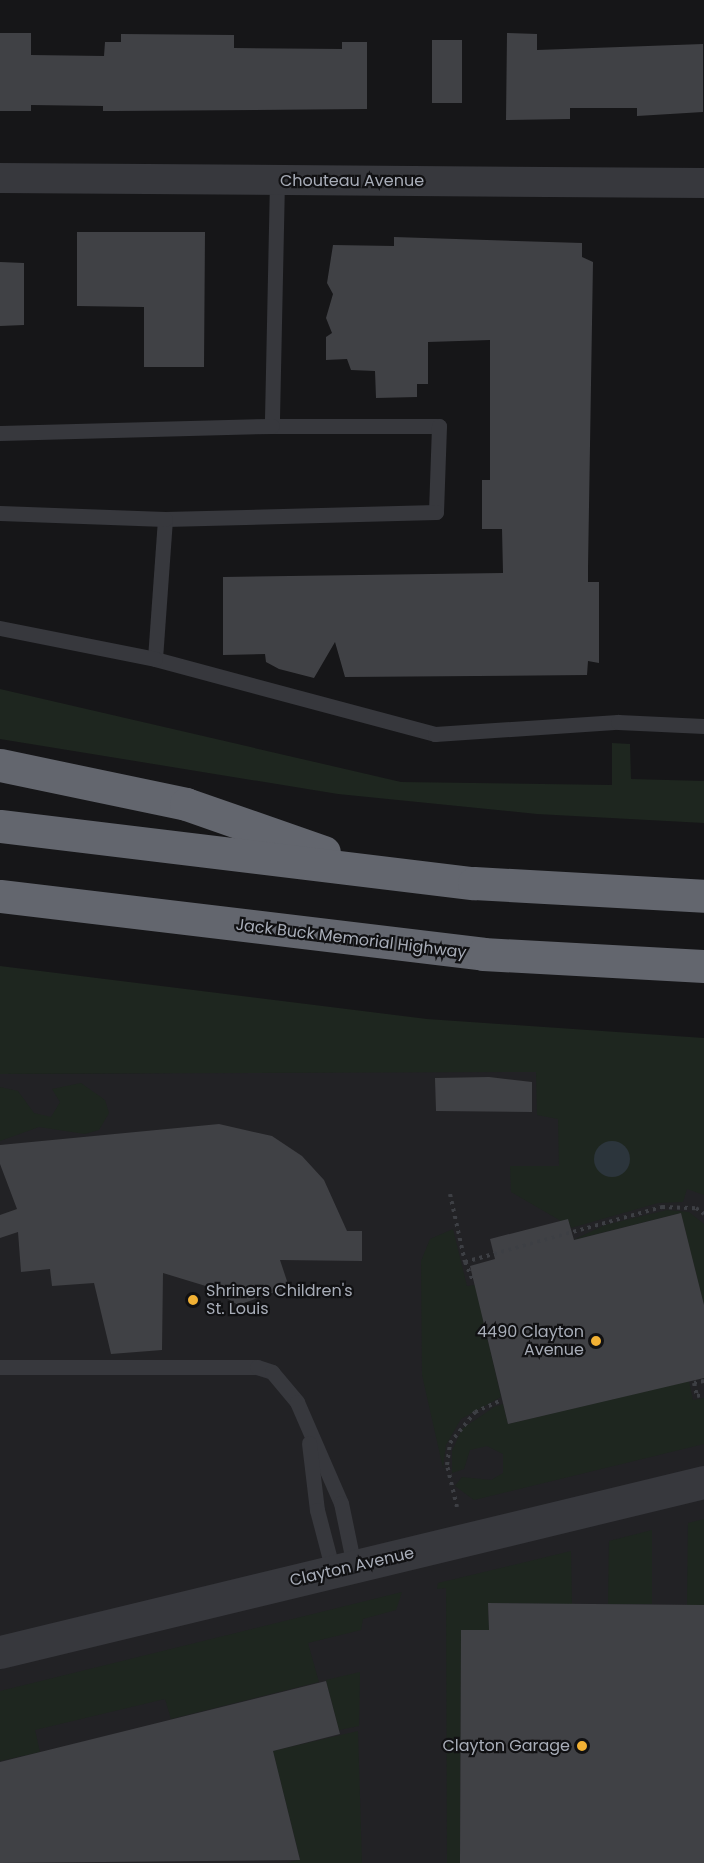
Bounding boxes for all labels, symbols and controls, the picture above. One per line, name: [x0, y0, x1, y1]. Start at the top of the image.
street label: Chouteau Avenue: [280, 171, 424, 191]
street label: Jack Buck Memorial Highway: [235, 915, 467, 963]
place label: Shriners Children's St. Louis: [206, 1281, 353, 1319]
marker: Shriners Children's St. Louis: [184, 1291, 202, 1309]
place label: 4490 Clayton Avenue: [477, 1322, 584, 1360]
marker: 4490 Clayton Avenue: [589, 1334, 603, 1348]
street label: Clayton Avenue: [288, 1543, 416, 1591]
place label: Clayton Garage: [443, 1736, 570, 1756]
marker: Clayton Garage: [575, 1739, 589, 1753]

